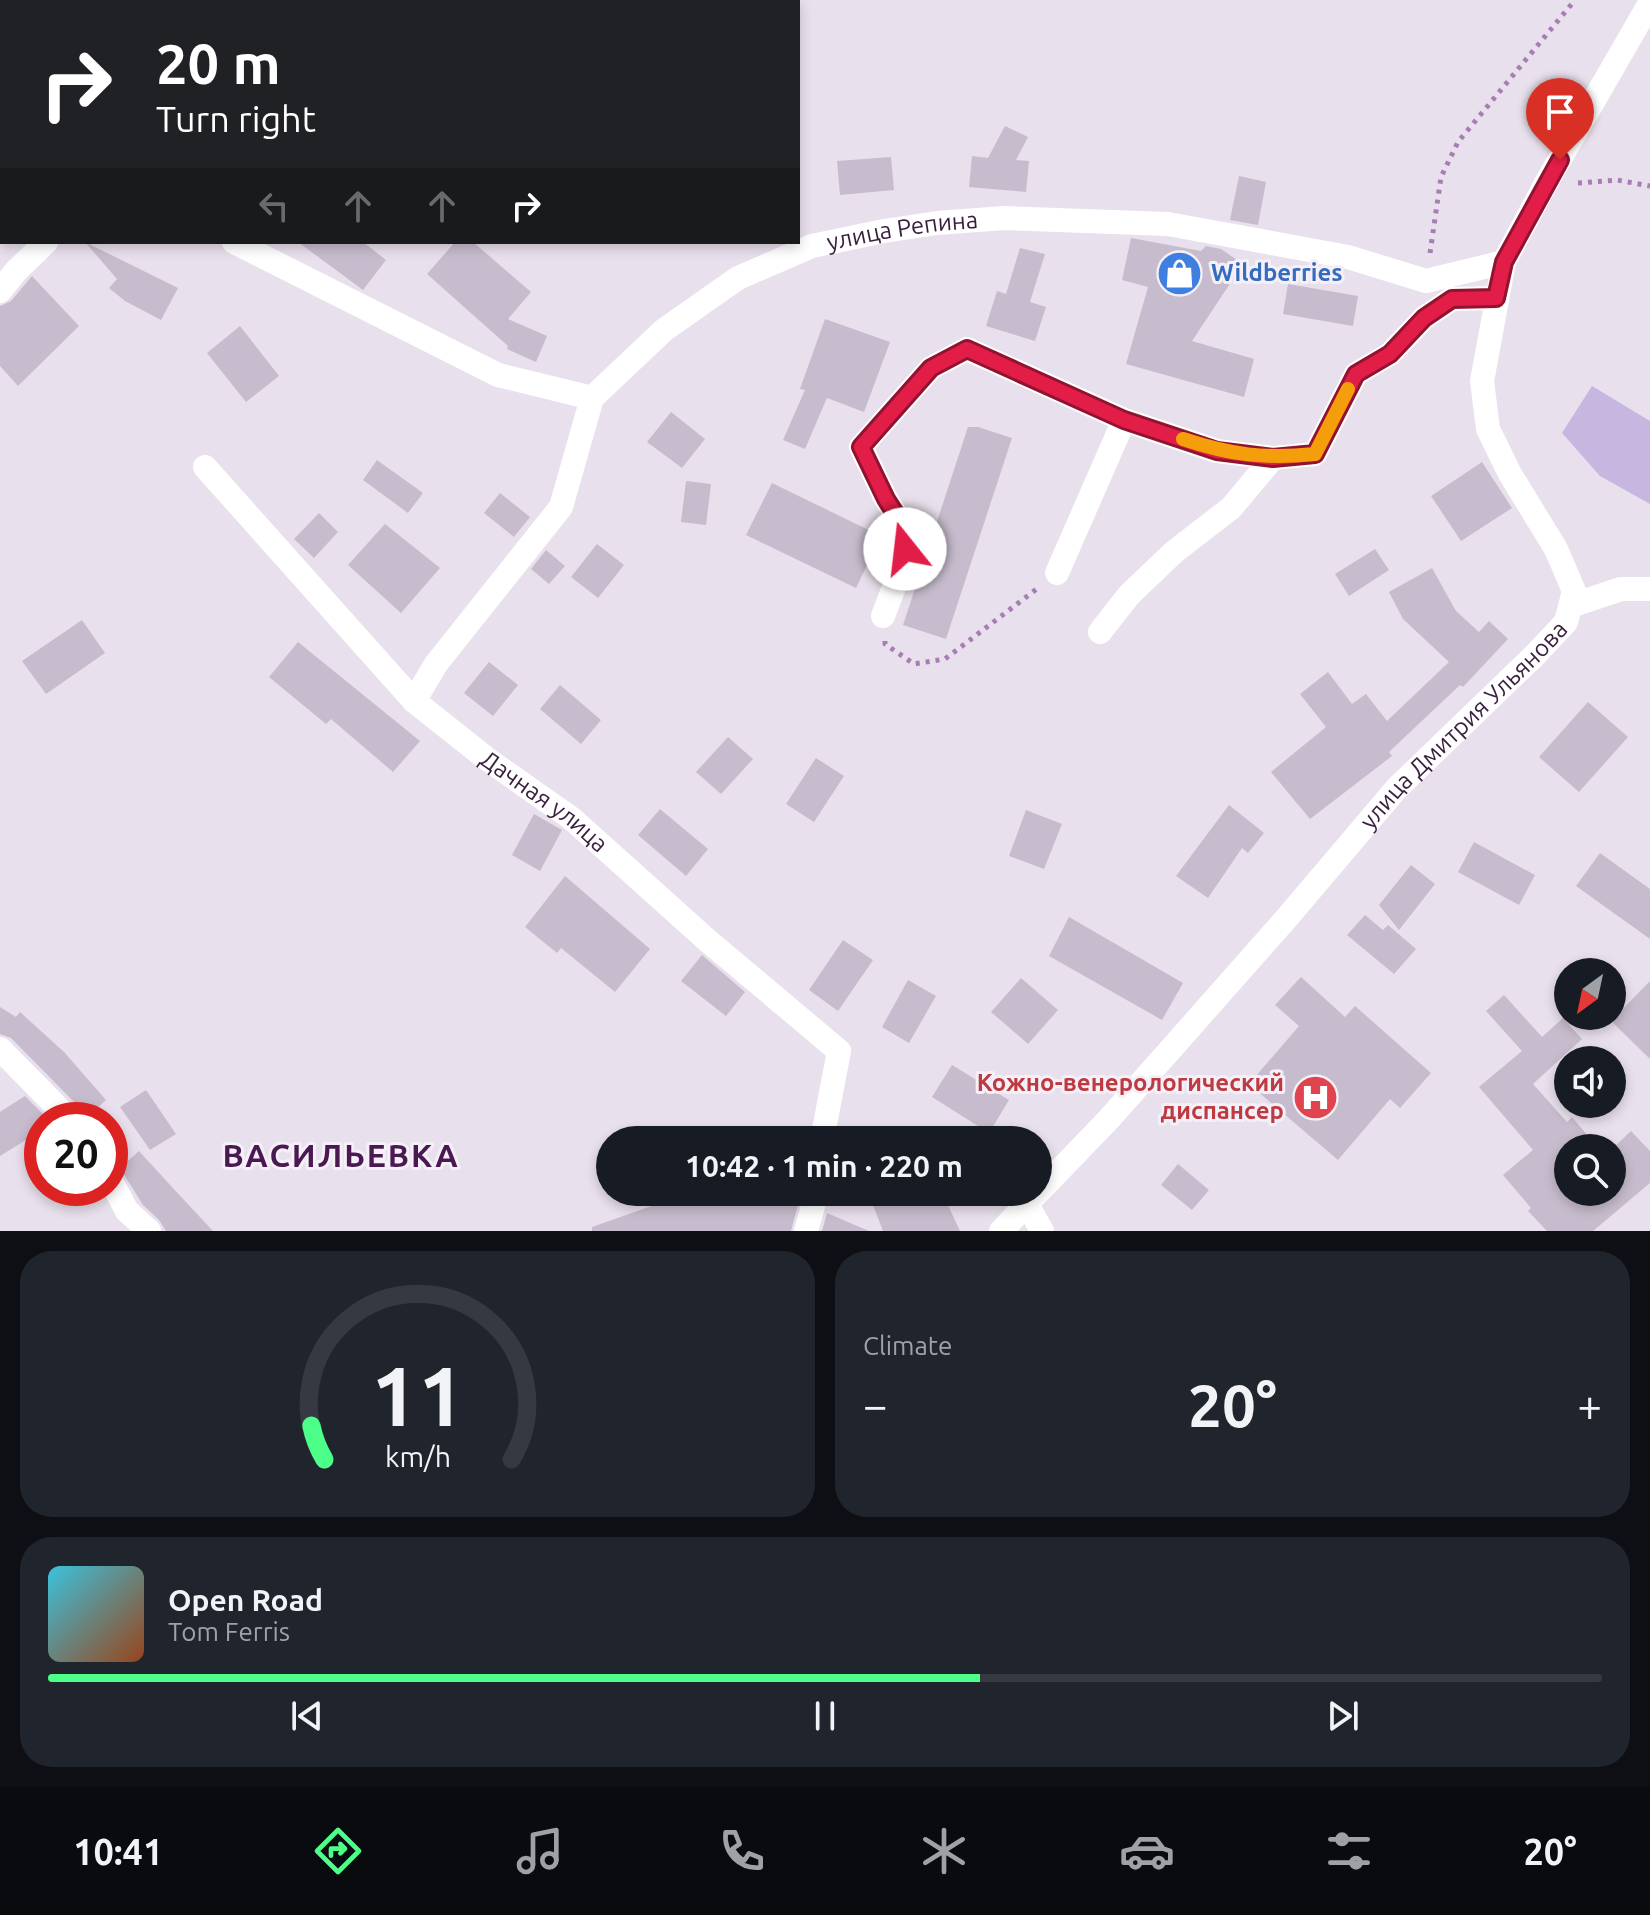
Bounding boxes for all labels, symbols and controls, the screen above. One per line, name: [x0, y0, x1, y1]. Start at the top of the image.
icon: right: [24, 32, 128, 136]
text: 20 m: [156, 32, 281, 95]
pin: [1526, 78, 1594, 160]
icon: arrive: [1538, 90, 1582, 134]
text: Turn right: [156, 98, 316, 139]
icon: left: [252, 184, 296, 228]
icon: ahead: [336, 184, 380, 228]
icon: ahead: [420, 184, 464, 228]
icon: right: [504, 184, 548, 228]
street label: улица Репина: [824, 206, 979, 256]
shop icon: Wildberries: [1156, 249, 1204, 297]
place label: Wildberries: [1211, 259, 1343, 286]
position arrow: [863, 507, 947, 591]
street label: улица Дмитрия Ульянова: [1354, 615, 1573, 834]
street label: Дачная улица: [475, 745, 613, 857]
north arrow: [1554, 958, 1626, 1030]
map controls: [1554, 958, 1626, 1206]
button: sound: [1554, 1046, 1626, 1118]
place label: Кожно-венерологический диспансер: [977, 1069, 1284, 1124]
hospital icon: Кожно-венерологический диспансер: [1291, 1073, 1339, 1121]
speed limit sign: 20: [24, 1102, 128, 1206]
button: search: [1554, 1134, 1626, 1206]
district label: ВАСИЛЬЕВКА: [222, 1137, 460, 1173]
text: 10:42 · 1 min · 220 m: [685, 1149, 963, 1183]
text: Climate: [863, 1331, 952, 1360]
text: 11: [371, 1348, 464, 1442]
text: 20°: [1188, 1371, 1277, 1438]
text: −: [863, 1380, 888, 1429]
text: +: [1577, 1380, 1602, 1429]
text: km/h: [385, 1440, 451, 1472]
text: Open Road: [168, 1583, 323, 1617]
text: Tom Ferris: [168, 1617, 290, 1646]
icon: previous: [285, 1694, 329, 1738]
icon: pause: [803, 1694, 847, 1738]
icon: next: [1321, 1694, 1365, 1738]
icon: directions: [310, 1823, 366, 1879]
icon: music: [512, 1823, 568, 1879]
icon: phone: [714, 1823, 770, 1879]
icon: climate: [916, 1823, 972, 1879]
icon: car: [1119, 1823, 1175, 1879]
icon: filters: [1321, 1823, 1377, 1879]
text: 10:41: [73, 1831, 163, 1872]
text: 20°: [1523, 1831, 1577, 1872]

